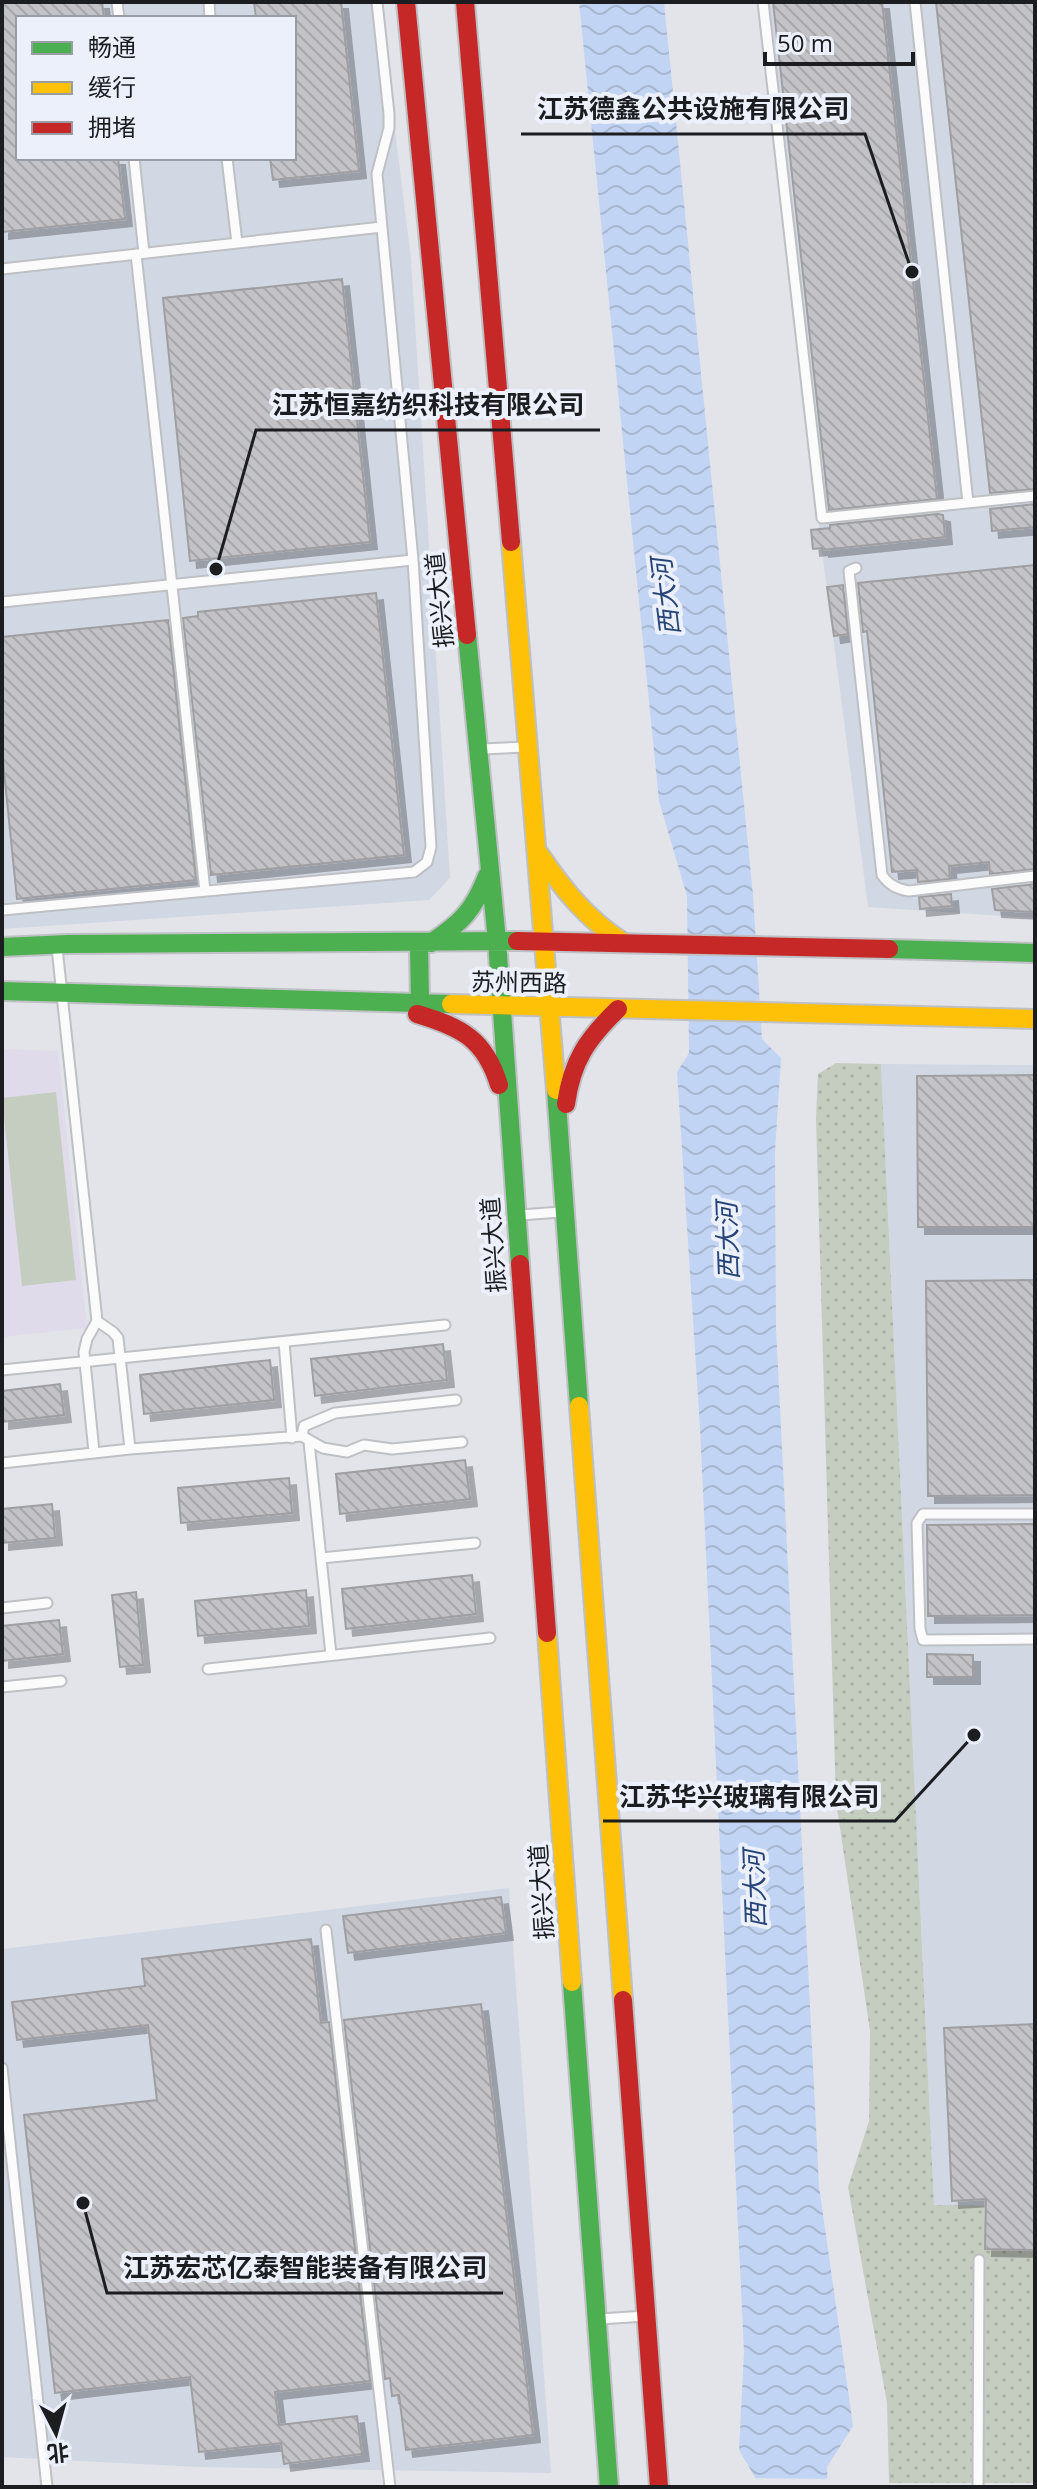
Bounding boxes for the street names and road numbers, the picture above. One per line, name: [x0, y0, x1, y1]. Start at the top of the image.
street label: 振兴大道: [417, 551, 460, 650]
street label: 苏州西路: [471, 964, 567, 999]
street label: 振兴大道: [473, 1196, 512, 1294]
street label: 振兴大道: [521, 1843, 560, 1941]

